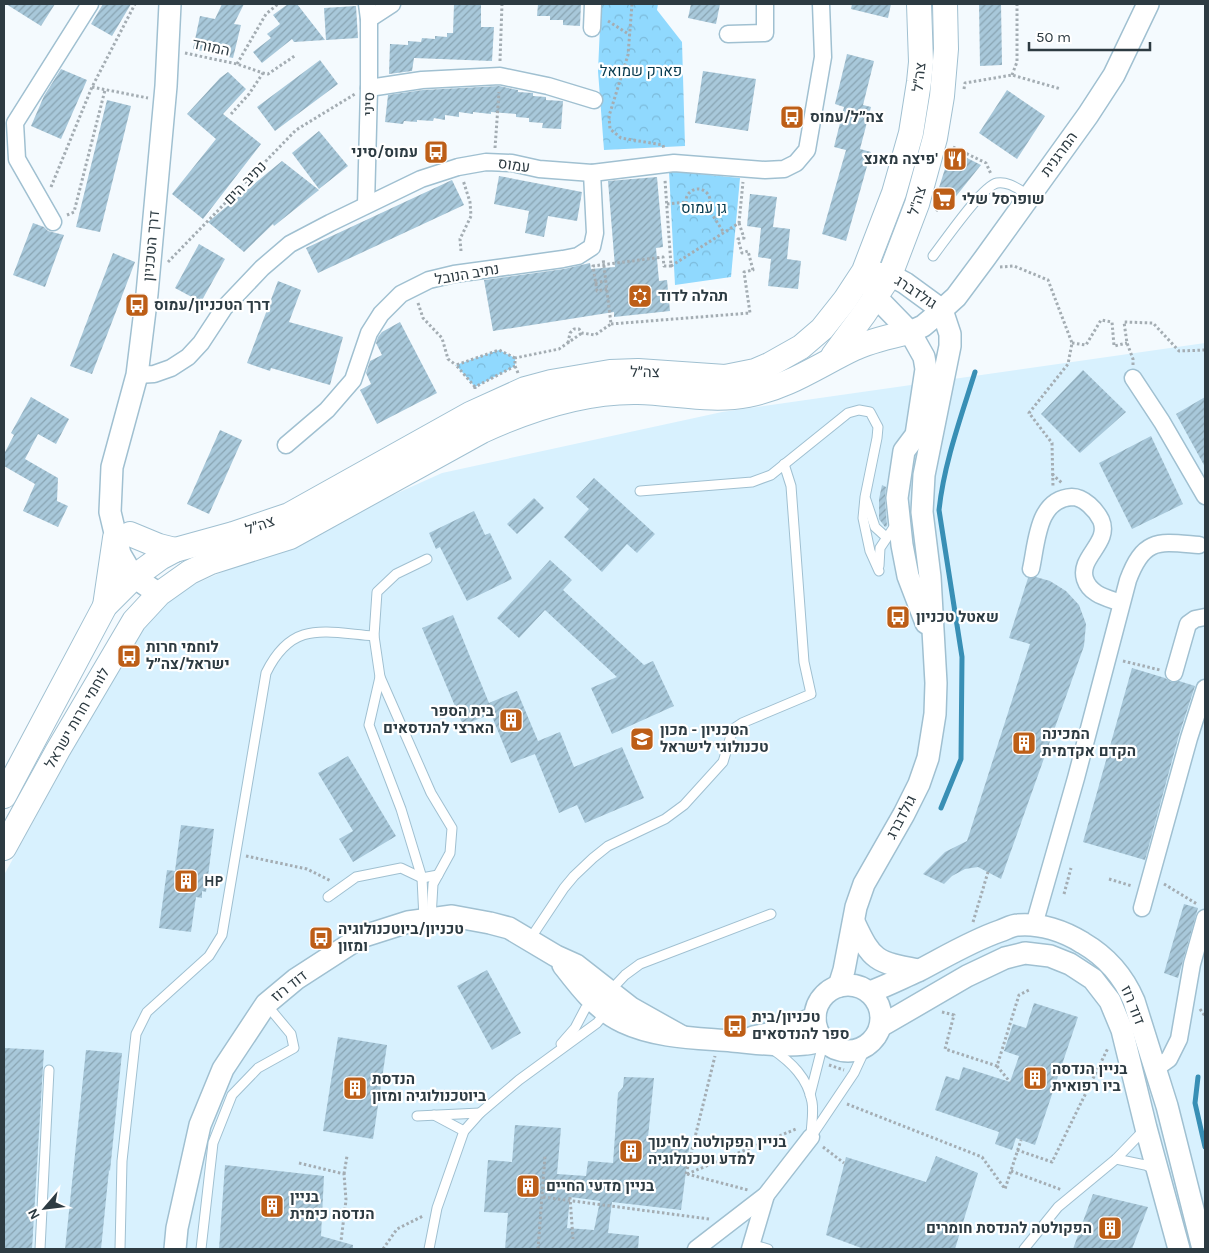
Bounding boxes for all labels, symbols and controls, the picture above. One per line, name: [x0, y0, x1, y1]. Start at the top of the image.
scale bar: [1029, 20, 1150, 52]
text: 50 m: [1036, 28, 1071, 46]
street label: המורד: [191, 34, 231, 60]
street label: צה״ל: [908, 61, 930, 93]
park label: פארק שמואל: [600, 62, 682, 80]
street label: סיני: [360, 92, 378, 116]
bus stop icon: צה״ל/עמוס: [779, 104, 805, 130]
place label: צה״ל/עמוס: [810, 108, 884, 126]
street label: המרגנית: [1037, 128, 1081, 180]
bus stop icon: עמוס/סיני: [423, 139, 449, 165]
place label: עמוס/סיני: [351, 143, 418, 161]
restaurant icon: פיצה מאנצ': [942, 146, 968, 172]
place label: פיצה מאנצ': [864, 150, 938, 168]
street label: עמוס: [497, 154, 531, 176]
street label: נתיב הים: [220, 157, 270, 209]
street label: צה"ל: [904, 184, 930, 218]
supermarket icon: שופרסל שלי: [931, 186, 957, 212]
place label: שופרסל שלי: [962, 190, 1045, 208]
park label: גן עמוס: [681, 199, 727, 217]
street label: דרך הטכניון: [139, 210, 163, 282]
street label: נתיב הנובל: [433, 259, 501, 289]
street label: גולדברג: [892, 271, 941, 313]
synagogue icon: תהלה לדוד: [627, 283, 653, 309]
place label: תהלה לדוד: [658, 287, 728, 305]
bus stop icon: דרך הטכניון/עמוס: [124, 292, 150, 318]
place label: דרך הטכניון/עמוס: [154, 296, 270, 314]
street label: צה״ל: [630, 363, 660, 381]
street label: צה״ל: [243, 512, 277, 538]
bus stop icon: שאטל טכניון: [885, 604, 911, 630]
place label: שאטל טכניון: [916, 608, 999, 626]
place label: לוחמי חרות ישראל/צה״ל: [146, 638, 230, 673]
bus stop icon: לוחמי חרות ישראל/צה״ל: [116, 643, 142, 669]
street label: לוחמי חרות ישראל: [41, 664, 113, 772]
place label: בית הספר הארצי להנדסאים: [383, 702, 494, 737]
building icon: בית הספר הארצי להנדסאים: [498, 707, 524, 733]
place label: הטכניון - מכון טכנולוגי לישראל: [660, 721, 769, 756]
place label: המכינה הקדם אקדמית: [1042, 725, 1136, 760]
school or university icon: הטכניון - מכון טכנולוגי לישראל: [629, 726, 655, 752]
building icon: המכינה הקדם אקדמית: [1011, 730, 1037, 756]
street label: גולדברג: [882, 792, 920, 842]
building icon: HP: [173, 868, 199, 894]
place label: HP: [204, 872, 224, 890]
place label: טכניון/ביוטכנולוגיה ומזון: [338, 920, 464, 955]
bus stop icon: טכניון/ביוטכנולוגיה ומזון: [308, 925, 334, 951]
street label: דוד רוז: [267, 966, 311, 1006]
street label: דוד רוז: [1117, 983, 1149, 1027]
place label: טכניון/בית ספר להנדסאים: [752, 1008, 849, 1043]
bus stop icon: טכניון/בית ספר להנדסאים: [722, 1013, 748, 1039]
place label: בניין הנדסה ביו רפואית: [1052, 1060, 1128, 1095]
building icon: בניין הנדסה ביו רפואית: [1022, 1065, 1048, 1091]
place label: הנדסת ביוטכנולוגיה ומזון: [372, 1070, 486, 1105]
building icon: הנדסת ביוטכנולוגיה ומזון: [342, 1075, 368, 1101]
place label: בניין הפקולטה לחינוך למדע וטכנולוגיה: [648, 1133, 787, 1168]
building icon: בניין הפקולטה לחינוך למדע וטכנולוגיה: [618, 1138, 644, 1164]
building icon: בניין מדעי החיים: [515, 1173, 541, 1199]
place label: בניין מדעי החיים: [546, 1177, 654, 1195]
north arrow: [20, 1183, 70, 1233]
place label: בניין הנדסה כימית: [290, 1188, 375, 1223]
building icon: בניין הנדסה כימית: [259, 1193, 285, 1219]
text: N: [24, 1205, 44, 1222]
building icon: הפקולטה להנדסת חומרים: [1097, 1215, 1123, 1241]
place label: הפקולטה להנדסת חומרים: [926, 1219, 1092, 1237]

